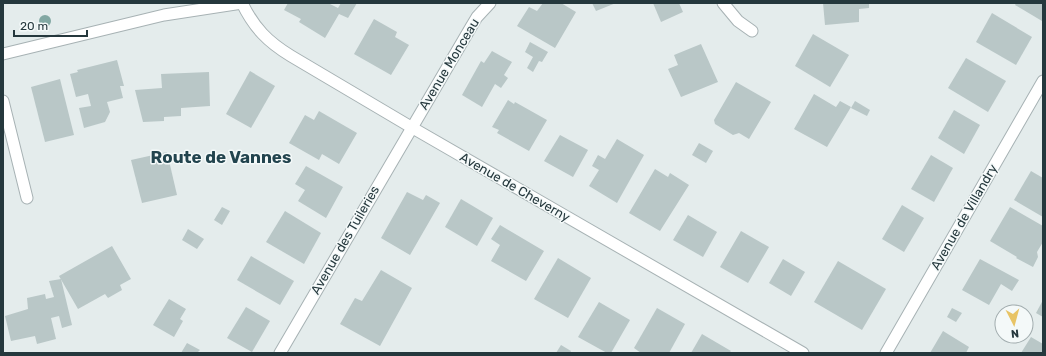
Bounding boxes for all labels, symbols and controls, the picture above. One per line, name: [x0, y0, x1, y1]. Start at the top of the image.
scale bar: [14, 12, 87, 38]
street label: Avenue Monceau: [416, 16, 482, 112]
text: 20 m: [20, 19, 48, 33]
district label: Route de Vannes: [151, 147, 291, 167]
street label: Avenue de Cheverny: [457, 149, 573, 225]
street label: Avenue de Villandry: [928, 162, 1000, 272]
street label: Avenue des Tuileries: [308, 183, 382, 297]
north arrow: [994, 304, 1034, 344]
text: N: [1010, 327, 1020, 340]

